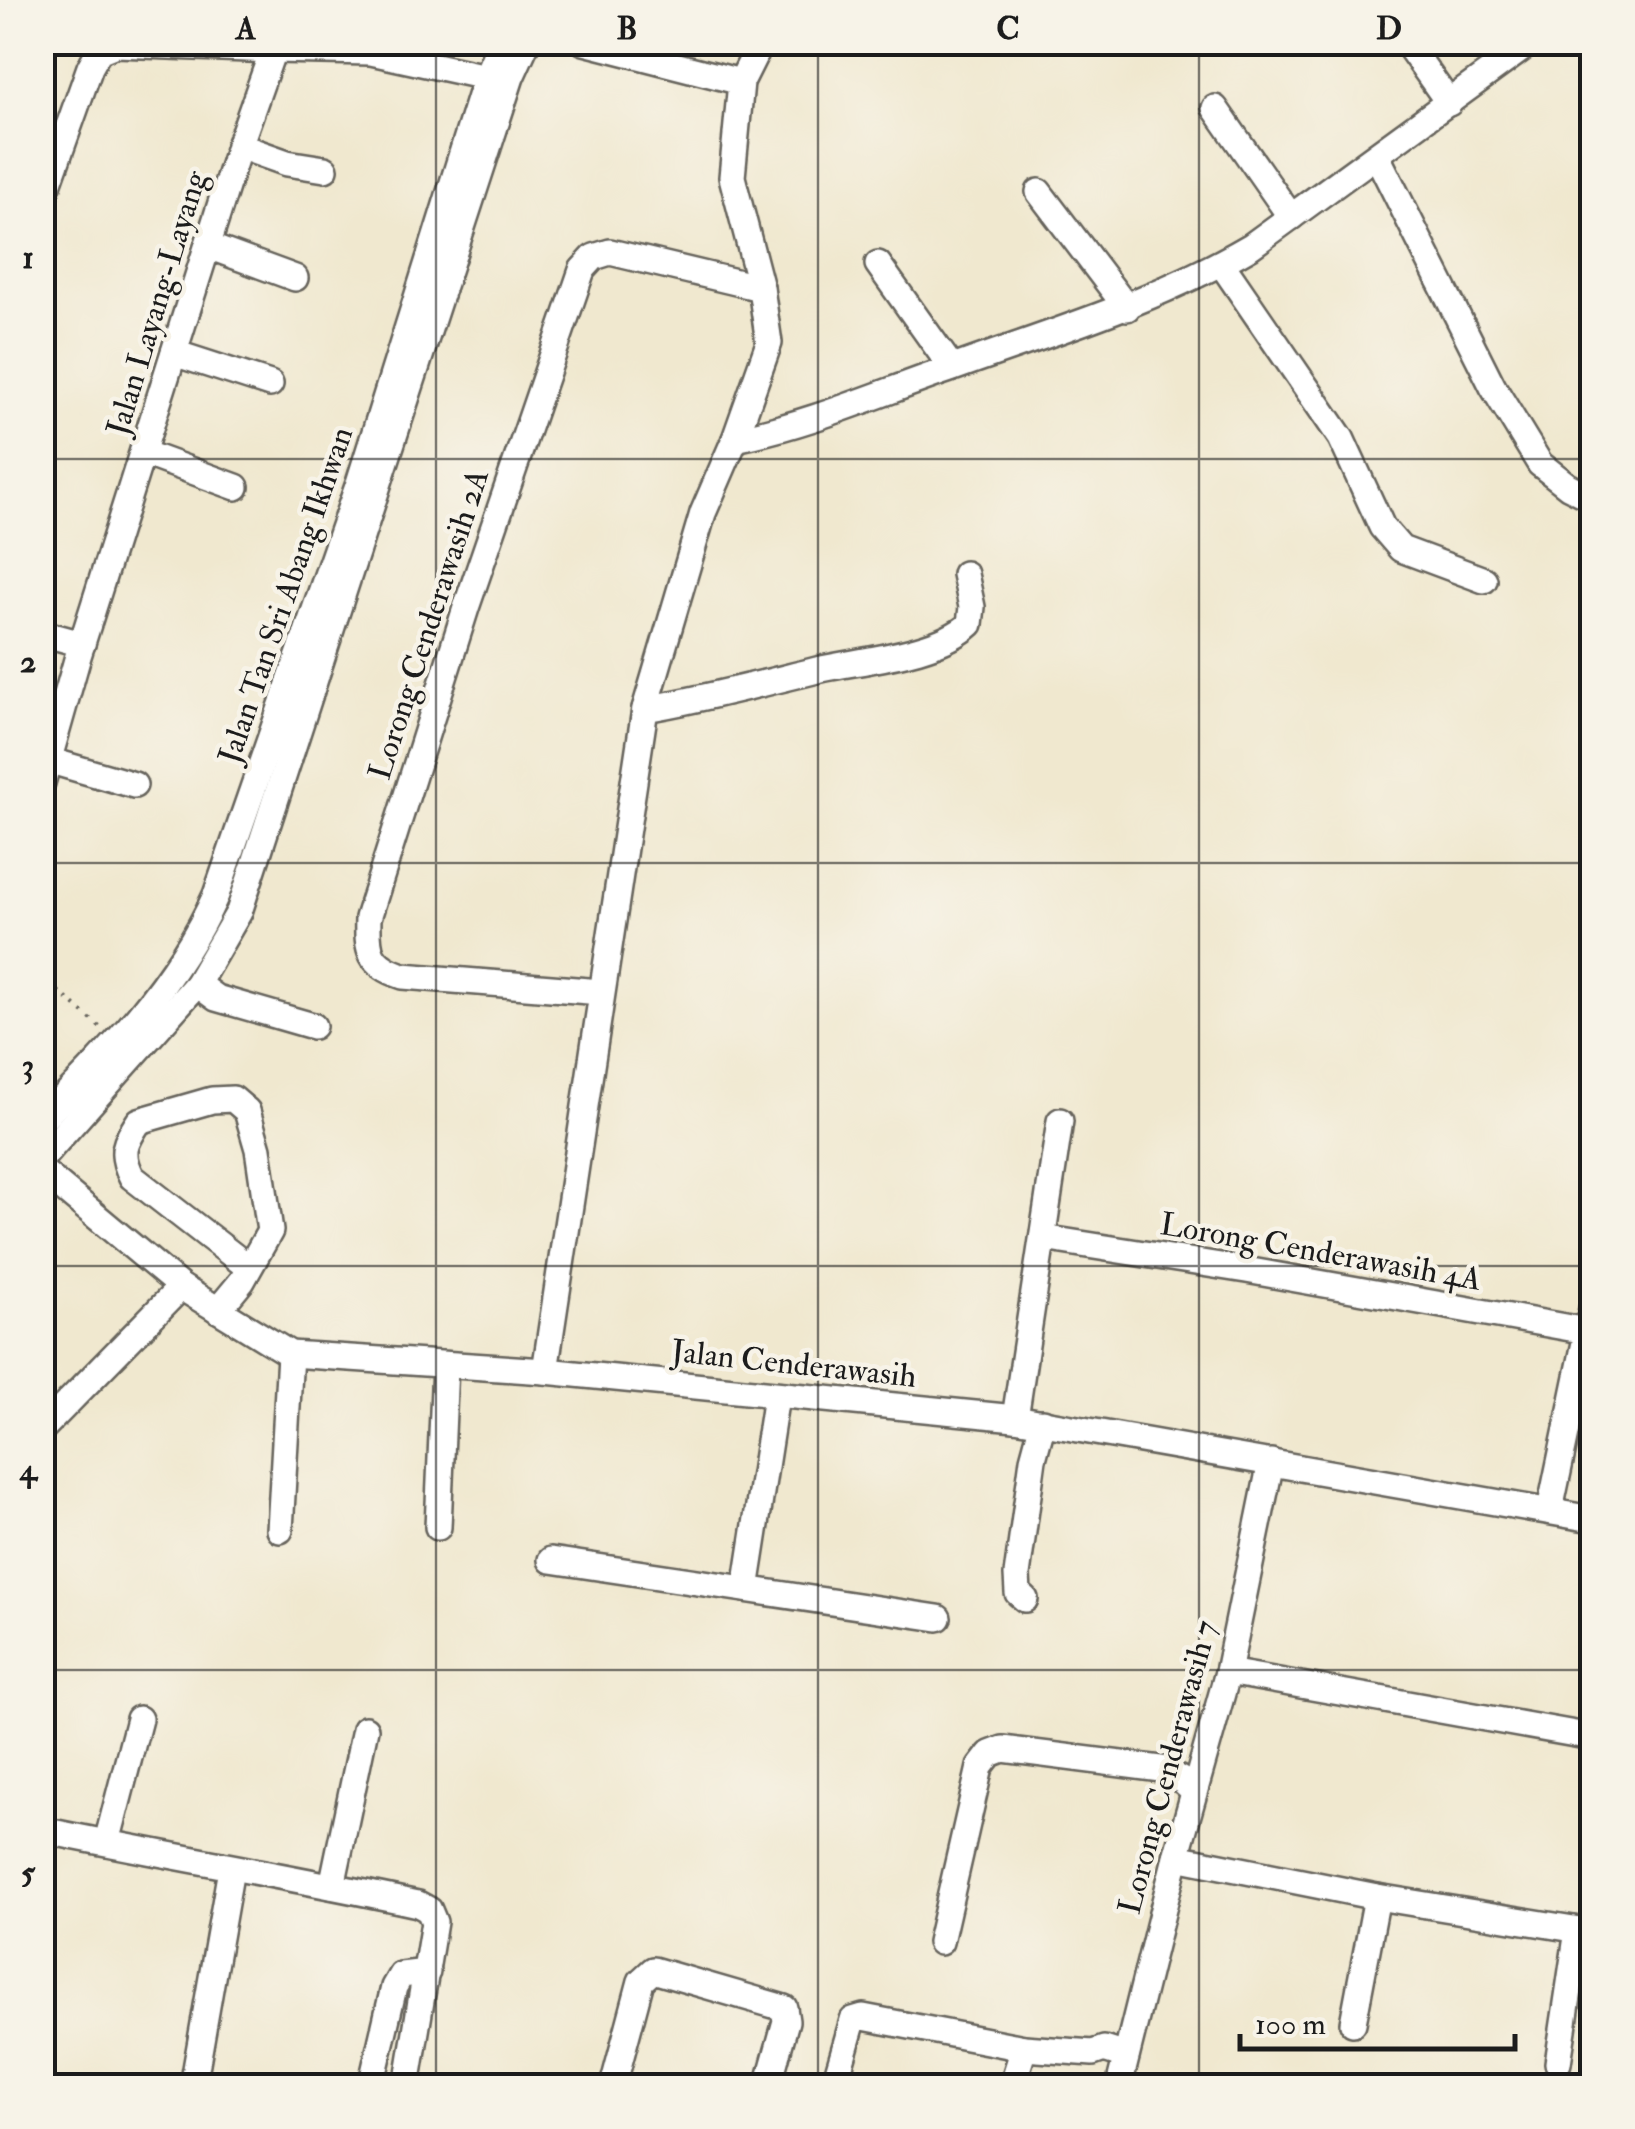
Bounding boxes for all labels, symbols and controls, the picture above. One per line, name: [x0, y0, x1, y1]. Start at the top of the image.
text: A: [234, 9, 257, 49]
text: B: [617, 9, 637, 49]
text: C: [996, 9, 1020, 49]
text: D: [1376, 9, 1402, 49]
street label: Jalan Layang-Layang: [97, 165, 217, 441]
text: 1: [22, 238, 34, 278]
street label: Jalan Tan Sri Abang Ikhwan: [209, 422, 362, 770]
street label: Lorong Cenderawasih 2A: [360, 464, 498, 785]
text: 2: [20, 642, 36, 682]
text: 3: [22, 1046, 34, 1086]
street label: Lorong Cenderawasih 4A: [1157, 1204, 1485, 1300]
street label: Jalan Cenderawasih: [668, 1331, 919, 1397]
text: 4: [18, 1450, 38, 1490]
street label: Lorong Cenderawasih 7: [1110, 1616, 1227, 1919]
text: 5: [21, 1853, 36, 1893]
scale bar: [1240, 1989, 1515, 2051]
text: 100 m: [1255, 2006, 1326, 2043]

